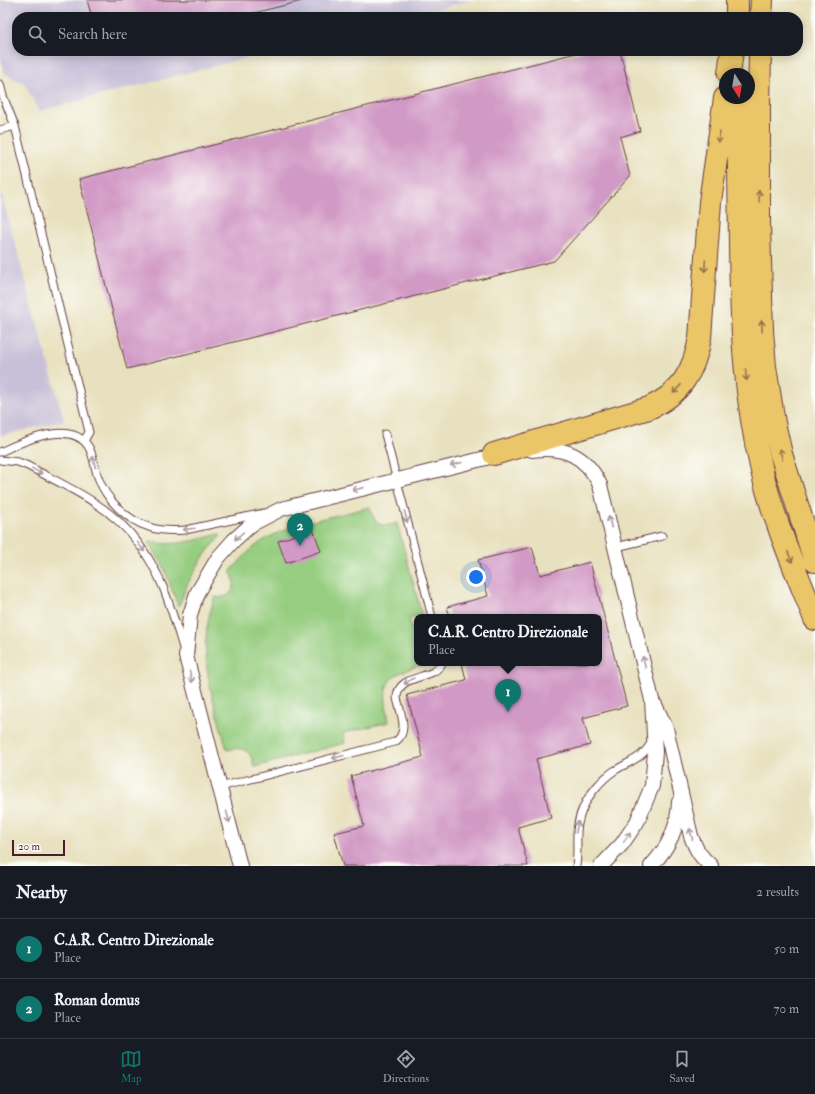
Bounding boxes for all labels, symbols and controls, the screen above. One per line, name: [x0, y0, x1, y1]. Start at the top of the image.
search box: [12, 12, 803, 56]
icon: search: [26, 23, 48, 45]
text: Search here: [58, 25, 127, 44]
north arrow: [719, 68, 755, 104]
one-way arrow: [715, 130, 723, 143]
one-way arrow: [755, 190, 763, 203]
one-way arrow: [702, 259, 709, 272]
one-way arrow: [759, 320, 766, 333]
one-way arrow: [742, 368, 749, 381]
one-way arrow: [672, 384, 682, 394]
one-way arrow: [777, 448, 784, 461]
one-way arrow: [90, 455, 97, 468]
one-way arrow: [450, 461, 463, 468]
one-way arrow: [31, 467, 43, 475]
one-way arrow: [352, 486, 365, 493]
one-way arrow: [403, 511, 410, 524]
pin: 2: [287, 513, 313, 546]
one-way arrow: [606, 516, 614, 529]
one-way arrow: [183, 525, 196, 533]
one-way arrow: [234, 531, 244, 540]
one-way arrow: [136, 541, 145, 552]
one-way arrow: [787, 550, 795, 562]
your location: [466, 567, 486, 587]
popup: [414, 614, 602, 666]
text: C.A.R. Centro Direzionale: [428, 623, 588, 642]
text: Place: [428, 642, 455, 658]
one-way arrow: [639, 656, 647, 669]
one-way arrow: [188, 670, 196, 683]
one-way arrow: [404, 677, 415, 686]
pin: 1: [495, 679, 521, 712]
one-way arrow: [331, 754, 344, 762]
one-way arrow: [224, 810, 232, 823]
one-way arrow: [574, 821, 582, 834]
one-way arrow: [686, 828, 694, 841]
one-way arrow: [623, 832, 631, 843]
scale bar: [12, 838, 65, 857]
text: 20 m: [18, 840, 40, 853]
text: Nearby: [16, 882, 67, 903]
text: 2 results: [756, 884, 799, 900]
text: C.A.R. Centro Direzionale: [54, 931, 214, 950]
text: 1: [27, 941, 31, 957]
text: 50 m: [774, 941, 799, 957]
text: Place: [54, 950, 81, 966]
text: Roman domus: [54, 991, 140, 1010]
text: 2: [26, 1001, 32, 1017]
text: 70 m: [774, 1001, 799, 1017]
text: Place: [54, 1010, 81, 1026]
tab: Map: [120, 1048, 142, 1085]
tab: Directions: [383, 1048, 429, 1085]
tab: Saved: [670, 1048, 695, 1085]

